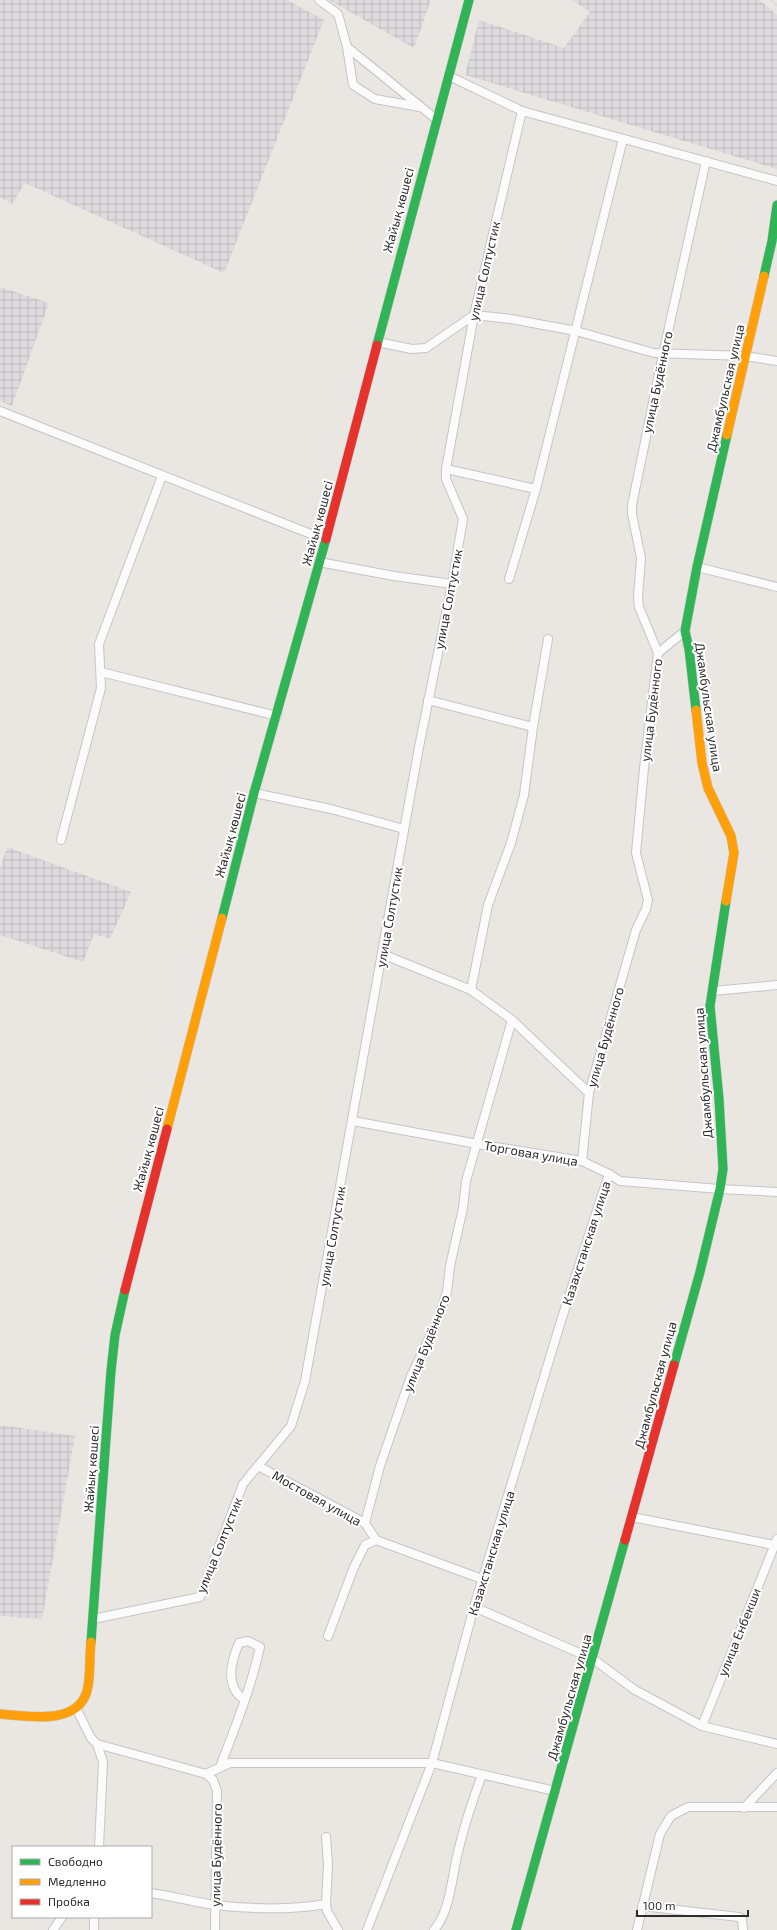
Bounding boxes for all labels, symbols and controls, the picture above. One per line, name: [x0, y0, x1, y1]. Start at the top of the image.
street label: Жайық көшесі: [379, 166, 417, 254]
street label: улица Солтустик: [465, 220, 503, 322]
street label: Джамбульская улица: [702, 322, 748, 454]
street label: улица Будённого: [638, 330, 676, 434]
street label: Жайық көшесі: [298, 479, 336, 567]
street label: улица Солтустик: [430, 548, 466, 650]
street label: Джамбульская улица: [692, 641, 726, 773]
street label: улица Будённого: [637, 658, 665, 762]
street label: Жайық көшесі: [211, 791, 249, 879]
street label: улица Солтустик: [372, 865, 406, 968]
street label: улица Будённого: [583, 985, 627, 1089]
street label: Джамбульская улица: [690, 1007, 716, 1139]
street label: Жайық көшесі: [129, 1105, 167, 1193]
street label: Торговая улица: [483, 1137, 579, 1169]
street label: Казахстанская улица: [558, 1179, 614, 1307]
street label: улица Солтустик: [315, 1184, 349, 1287]
street label: улица Будённого: [399, 1292, 453, 1394]
street label: Джамбульская улица: [630, 1320, 680, 1450]
street label: Жайық көшесі: [80, 1425, 102, 1513]
street label: Мостовая улица: [270, 1467, 364, 1529]
street label: Казахстанская улица: [464, 1489, 518, 1617]
street label: улица Солтустик: [193, 1495, 245, 1595]
street label: улица Енбекши: [714, 1586, 764, 1678]
street label: Джамбульская улица: [543, 1632, 595, 1762]
street label: улица Будённого: [207, 1803, 225, 1907]
legend: [12, 1846, 152, 1918]
text: Свободно: [48, 1854, 103, 1868]
text: Медленно: [48, 1874, 106, 1888]
scale bar: [637, 1892, 748, 1918]
text: Пробка: [48, 1894, 90, 1908]
text: 100 m: [643, 1898, 675, 1912]

